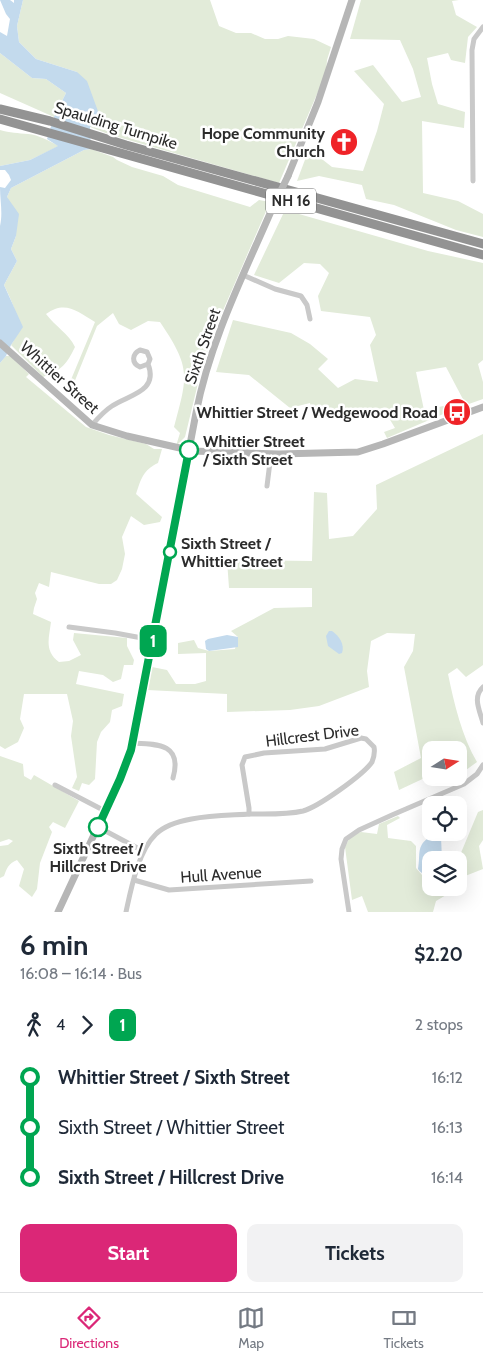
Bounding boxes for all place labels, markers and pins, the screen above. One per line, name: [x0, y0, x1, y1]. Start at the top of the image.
place label: Hope Community Church: [201, 124, 325, 161]
church icon: Hope Community Church: [329, 127, 359, 157]
bus stop icon: Whittier Street / Wedgewood Road: [442, 397, 472, 427]
place label: Whittier Street / Wedgewood Road: [197, 403, 438, 422]
place label: Whittier Street / Sixth Street: [202, 432, 305, 469]
marker: Whittier Street / Sixth Street: [179, 440, 199, 460]
place label: Sixth Street / Whittier Street: [181, 534, 283, 571]
marker: Sixth Street / Whittier Street: [163, 545, 177, 559]
marker: Sixth Street / Hillcrest Drive: [88, 817, 108, 837]
place label: Sixth Street / Hillcrest Drive: [50, 839, 146, 876]

